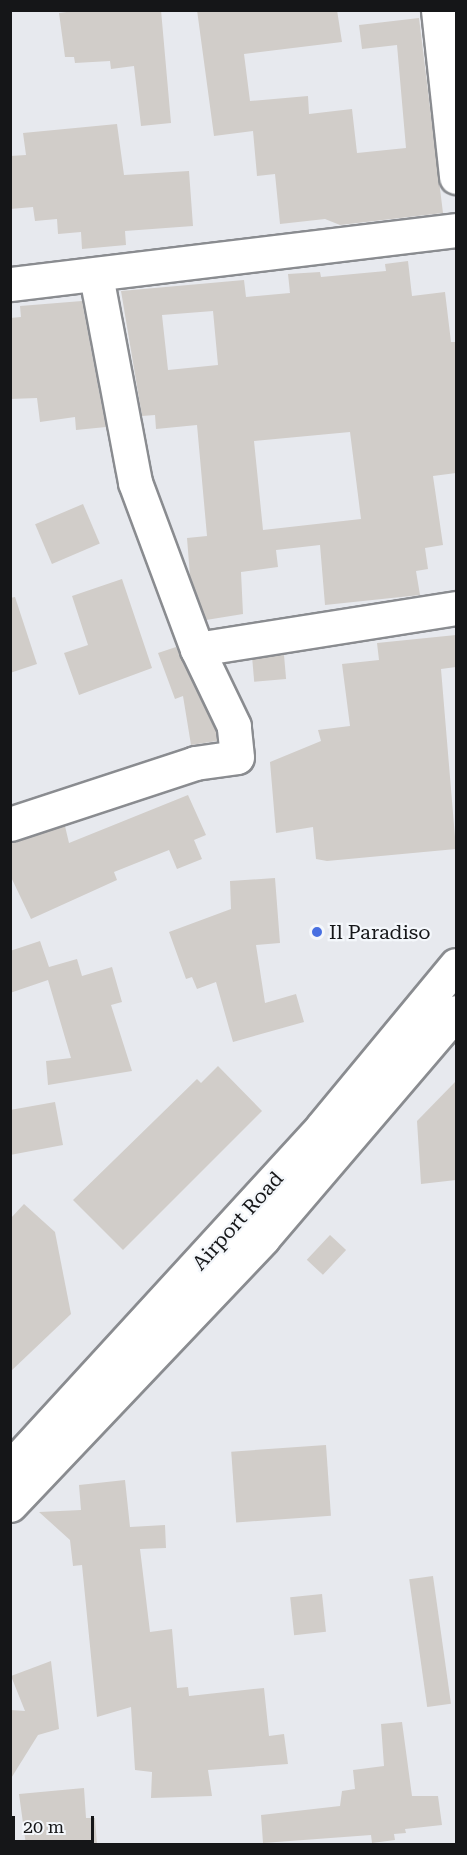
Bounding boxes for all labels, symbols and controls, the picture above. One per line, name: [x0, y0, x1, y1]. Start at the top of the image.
place label: Il Paradiso: [329, 920, 431, 944]
marker: Il Paradiso: [310, 925, 324, 939]
street label: Airport Road: [188, 1167, 288, 1275]
scale bar: [15, 1804, 98, 1842]
text: 20 m: [23, 1816, 64, 1837]

